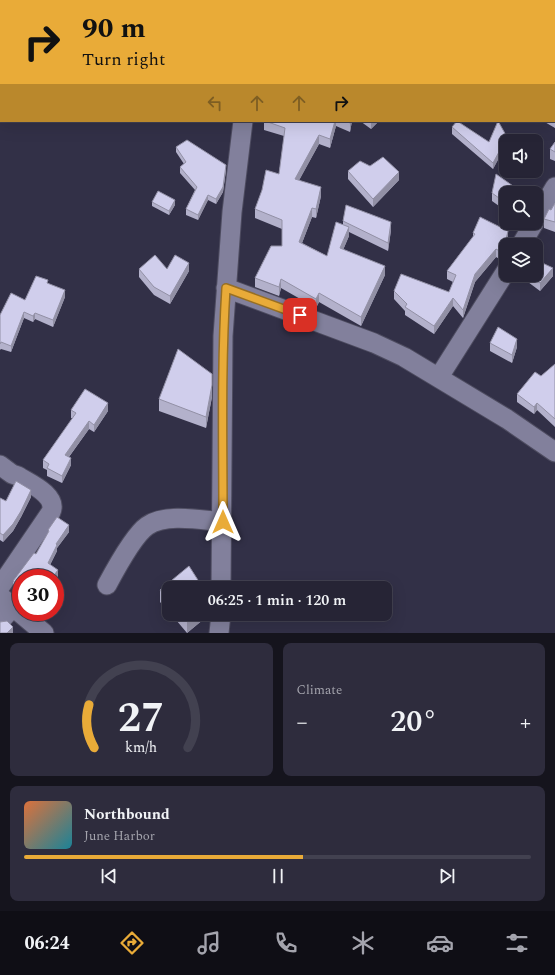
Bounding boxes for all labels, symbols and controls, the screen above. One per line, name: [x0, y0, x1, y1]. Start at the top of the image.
text: 90 m: [82, 7, 146, 50]
icon: right: [16, 16, 68, 68]
text: Turn right: [82, 46, 165, 73]
icon: left: [204, 92, 226, 114]
icon: ahead: [246, 92, 268, 114]
icon: ahead: [288, 92, 310, 114]
icon: right: [330, 92, 352, 114]
map controls: [499, 134, 543, 282]
button: sound: [499, 134, 543, 178]
button: search: [499, 186, 543, 230]
button: layers: [499, 238, 543, 282]
pin: [283, 298, 317, 332]
icon: arrive: [289, 304, 311, 326]
position arrow: [202, 501, 244, 543]
speed limit sign: 30: [12, 569, 64, 621]
text: 06:25 · 1 min · 120 m: [208, 589, 346, 612]
text: Climate: [297, 680, 342, 700]
text: 27: [118, 686, 165, 749]
text: 20°: [390, 699, 437, 745]
text: −: [297, 706, 308, 739]
text: +: [520, 706, 531, 739]
text: km/h: [125, 736, 157, 758]
text: Northbound: [84, 803, 170, 826]
text: June Harbor: [84, 826, 155, 846]
icon: previous: [98, 865, 120, 887]
icon: pause: [267, 865, 289, 887]
icon: next: [436, 865, 458, 887]
icon: directions: [118, 929, 146, 957]
icon: music: [195, 929, 223, 957]
icon: phone: [272, 929, 300, 957]
icon: climate: [349, 929, 377, 957]
icon: car: [426, 929, 454, 957]
icon: filters: [503, 929, 531, 957]
text: 06:24: [24, 930, 70, 957]

